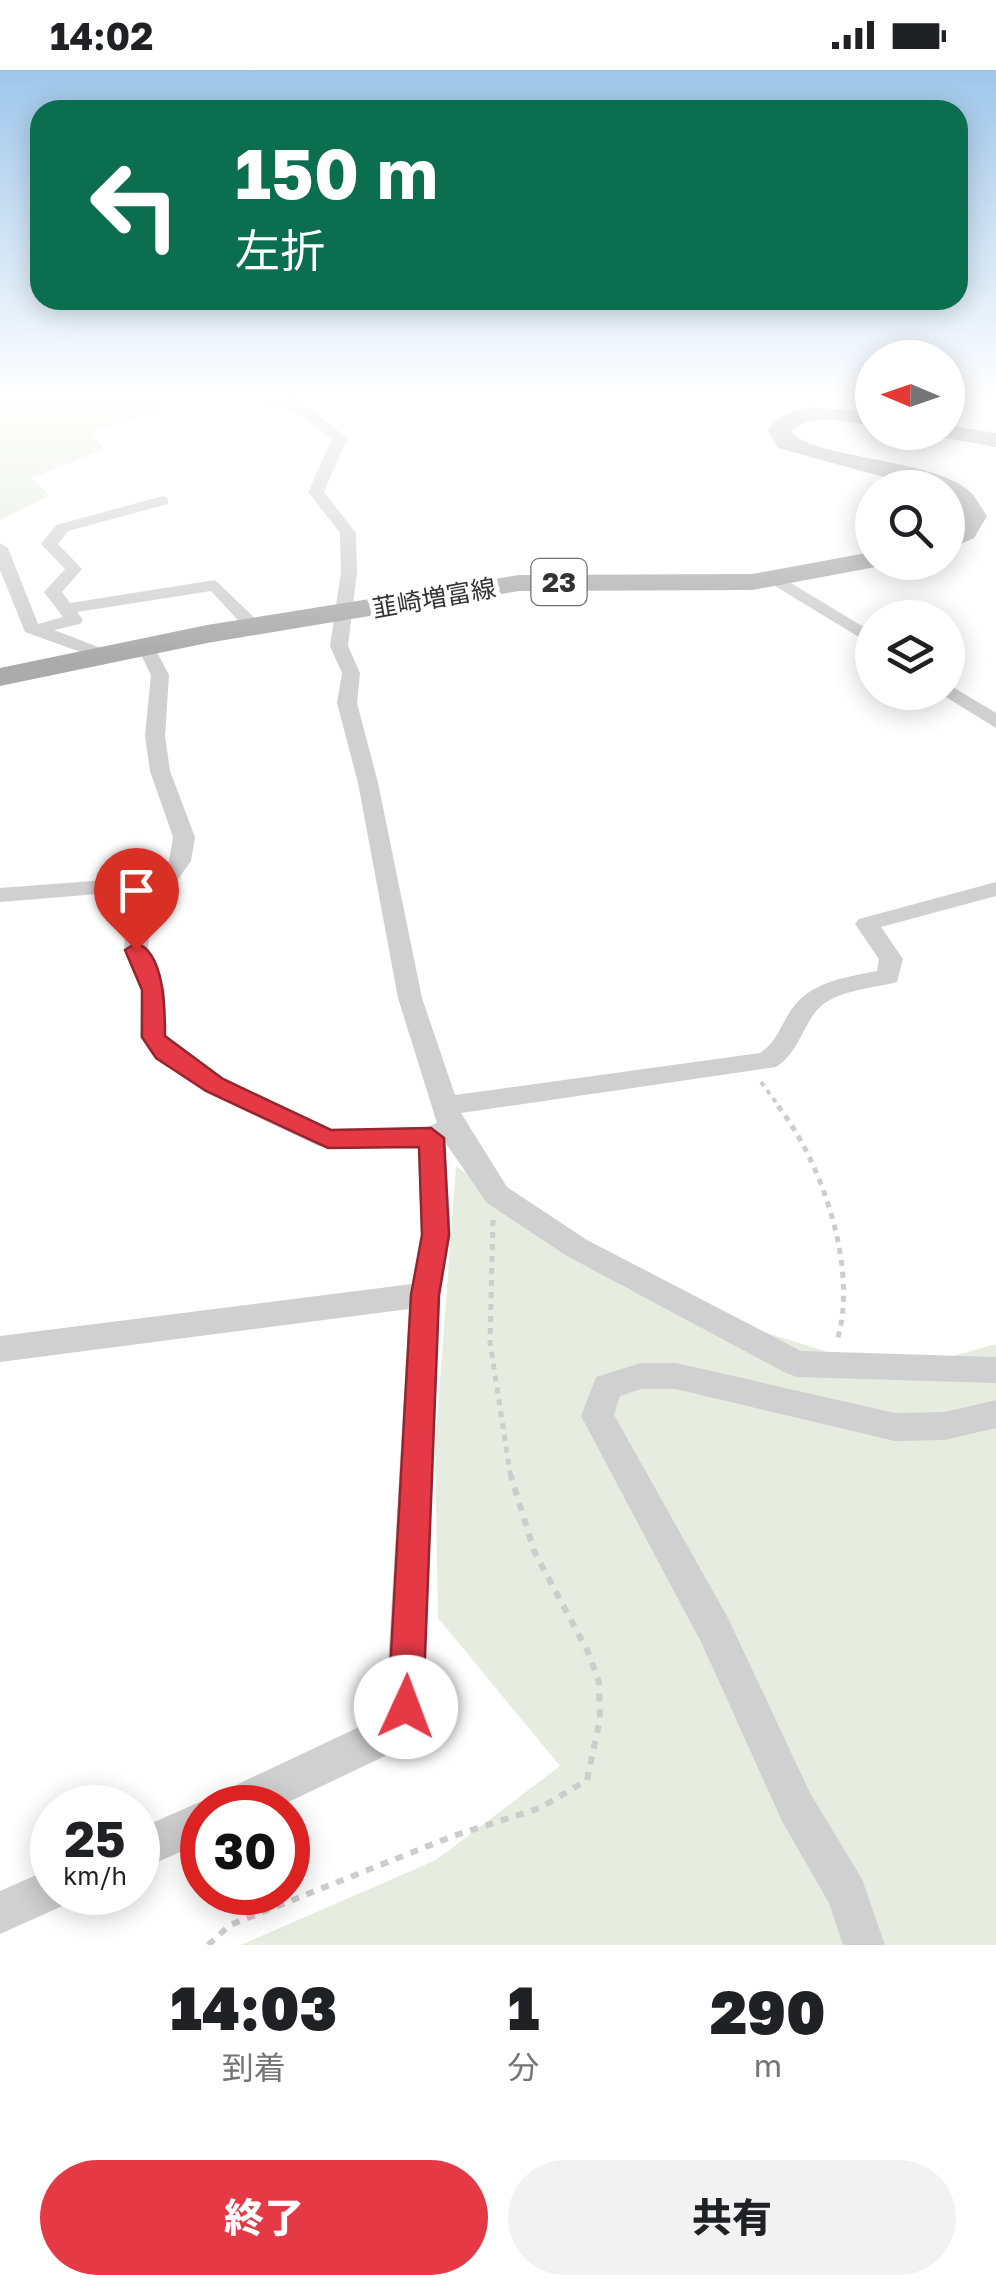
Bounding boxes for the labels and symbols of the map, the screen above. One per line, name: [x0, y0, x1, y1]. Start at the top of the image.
north arrow: [855, 340, 965, 450]
road number: 23: [532, 559, 586, 605]
street label: 韮崎増富線: [370, 571, 498, 624]
pin: [94, 848, 179, 951]
position arrow: [354, 1655, 458, 1759]
speed limit sign: 30: [180, 1785, 310, 1915]

